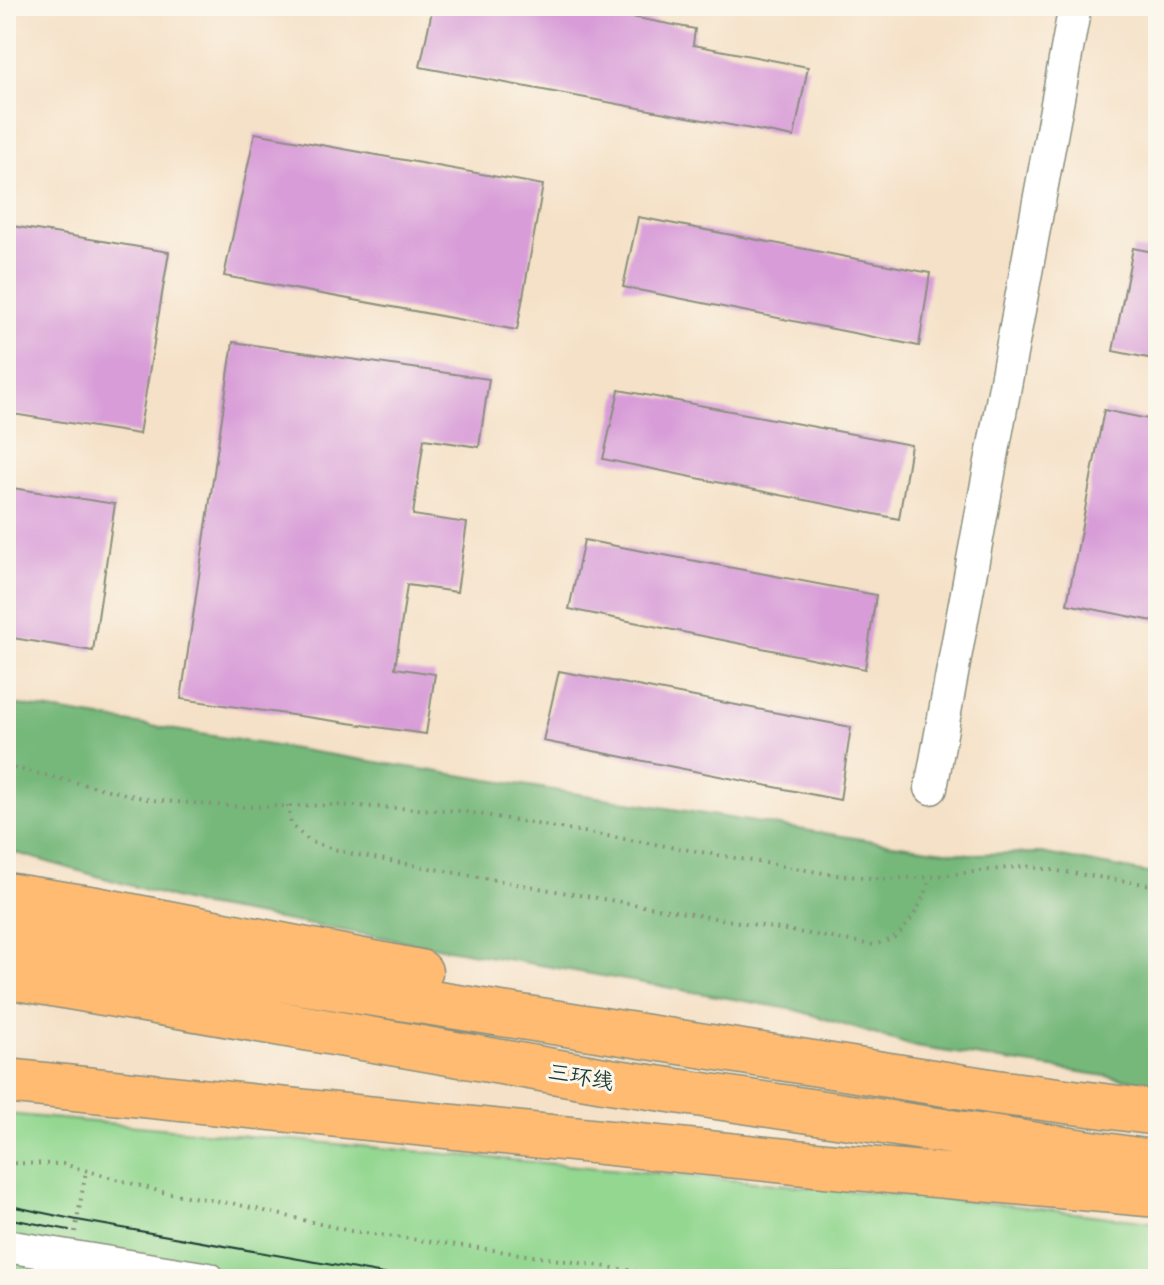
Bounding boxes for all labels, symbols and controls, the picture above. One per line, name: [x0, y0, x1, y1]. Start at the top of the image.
street label: 三环线: [546, 1056, 616, 1096]

